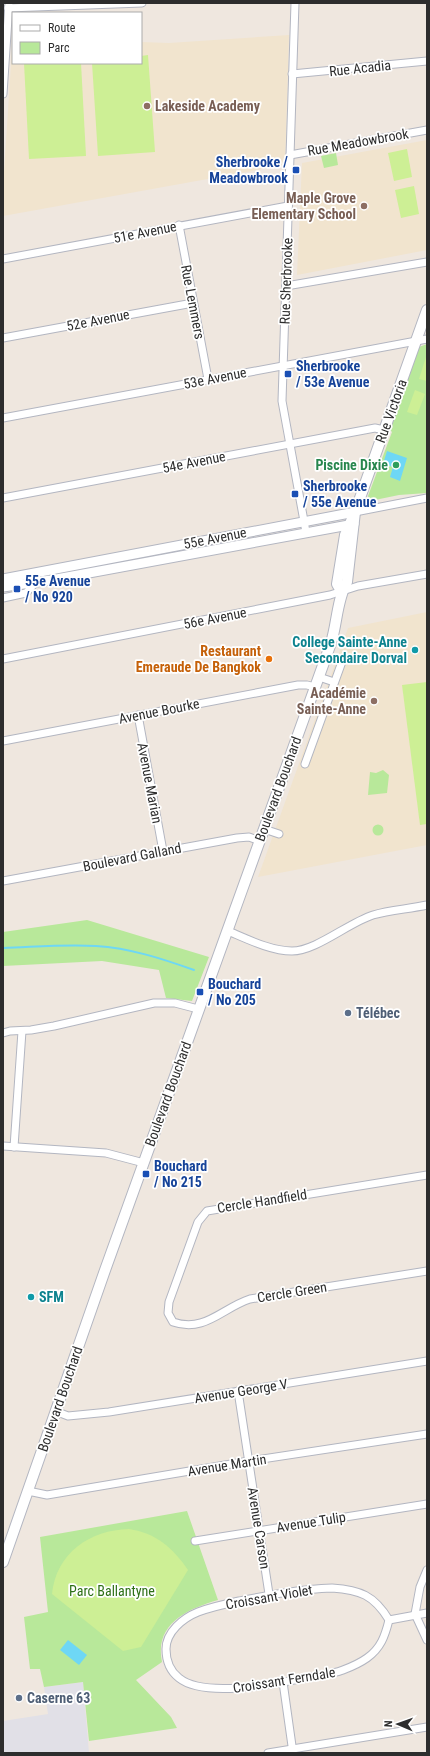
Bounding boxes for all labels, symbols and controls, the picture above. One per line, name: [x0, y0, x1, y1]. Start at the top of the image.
legend: [12, 12, 142, 64]
text: Route: [48, 21, 76, 35]
text: Parc: [48, 41, 70, 55]
street label: Rue Acadia: [328, 57, 392, 79]
place label: Lakeside Academy: [155, 98, 261, 114]
marker: Lakeside Academy: [142, 101, 152, 111]
street label: Rue Meadowbrook: [306, 125, 410, 159]
place label: Sherbrooke / Meadowbrook: [209, 154, 288, 186]
marker: Sherbrooke / Meadowbrook: [291, 165, 301, 175]
place label: Maple Grove Elementary School: [251, 190, 356, 222]
marker: Maple Grove Elementary School: [359, 201, 369, 211]
street label: 51e Avenue: [112, 218, 178, 246]
street label: Rue Sherbrooke: [276, 237, 296, 325]
street label: Rue Lemmers: [178, 263, 208, 341]
street label: 52e Avenue: [65, 306, 131, 334]
place label: Sherbrooke / 53e Avenue: [296, 358, 370, 390]
street label: 53e Avenue: [182, 364, 248, 392]
marker: Sherbrooke / 53e Avenue: [283, 369, 293, 379]
street label: Rue Victoria: [372, 377, 410, 445]
street label: 54e Avenue: [161, 448, 227, 476]
place label: Piscine Dixie: [315, 457, 388, 473]
marker: Piscine Dixie: [391, 460, 401, 470]
place label: Sherbrooke / 55e Avenue: [303, 478, 377, 510]
marker: Sherbrooke / 55e Avenue: [290, 489, 300, 499]
street label: 55e Avenue: [182, 524, 248, 552]
place label: 55e Avenue / No 920: [25, 573, 91, 605]
marker: 55e Avenue / No 920: [12, 584, 22, 594]
street label: 56e Avenue: [182, 604, 248, 632]
place label: College Sainte-Anne Secondaire Dorval: [292, 634, 407, 666]
place label: Restaurant Emeraude De Bangkok: [136, 643, 261, 675]
marker: College Sainte-Anne Secondaire Dorval: [410, 645, 420, 655]
marker: Restaurant Emeraude De Bangkok: [264, 654, 274, 664]
place label: Académie Sainte-Anne: [297, 685, 366, 717]
street label: Avenue Bourke: [117, 695, 201, 727]
marker: Académie Sainte-Anne: [369, 696, 379, 706]
street label: Boulevard Bouchard: [252, 734, 304, 844]
street label: Avenue Marian: [134, 741, 166, 825]
street label: Boulevard Galland: [81, 840, 183, 874]
place label: Bouchard / No 205: [208, 976, 261, 1008]
marker: Bouchard / No 205: [195, 987, 205, 997]
place label: Télébec: [356, 1005, 401, 1021]
marker: Télébec: [343, 1008, 353, 1018]
street label: Boulevard Bouchard: [142, 1039, 194, 1149]
place label: Bouchard / No 215: [154, 1158, 207, 1190]
marker: Bouchard / No 215: [141, 1169, 151, 1179]
street label: Cercle Handfield: [216, 1186, 308, 1216]
street label: Cercle Green: [256, 1279, 328, 1305]
place label: SFM: [39, 1289, 64, 1305]
marker: SFM: [26, 1292, 36, 1302]
street label: Boulevard Bouchard: [34, 1344, 86, 1454]
street label: Avenue George V: [193, 1376, 289, 1406]
street label: Avenue Martin: [186, 1451, 268, 1479]
street label: Avenue Carson: [245, 1486, 273, 1570]
street label: Avenue Tulip: [275, 1509, 347, 1535]
street label: Croissant Violet: [224, 1581, 314, 1613]
park label: Parc Ballantyne: [69, 1583, 155, 1599]
street label: Croissant Ferndale: [232, 1664, 337, 1696]
place label: Caserne 63: [27, 1690, 90, 1706]
marker: Caserne 63: [14, 1693, 24, 1703]
north arrow: [378, 1704, 418, 1744]
text: N: [382, 1720, 395, 1727]

